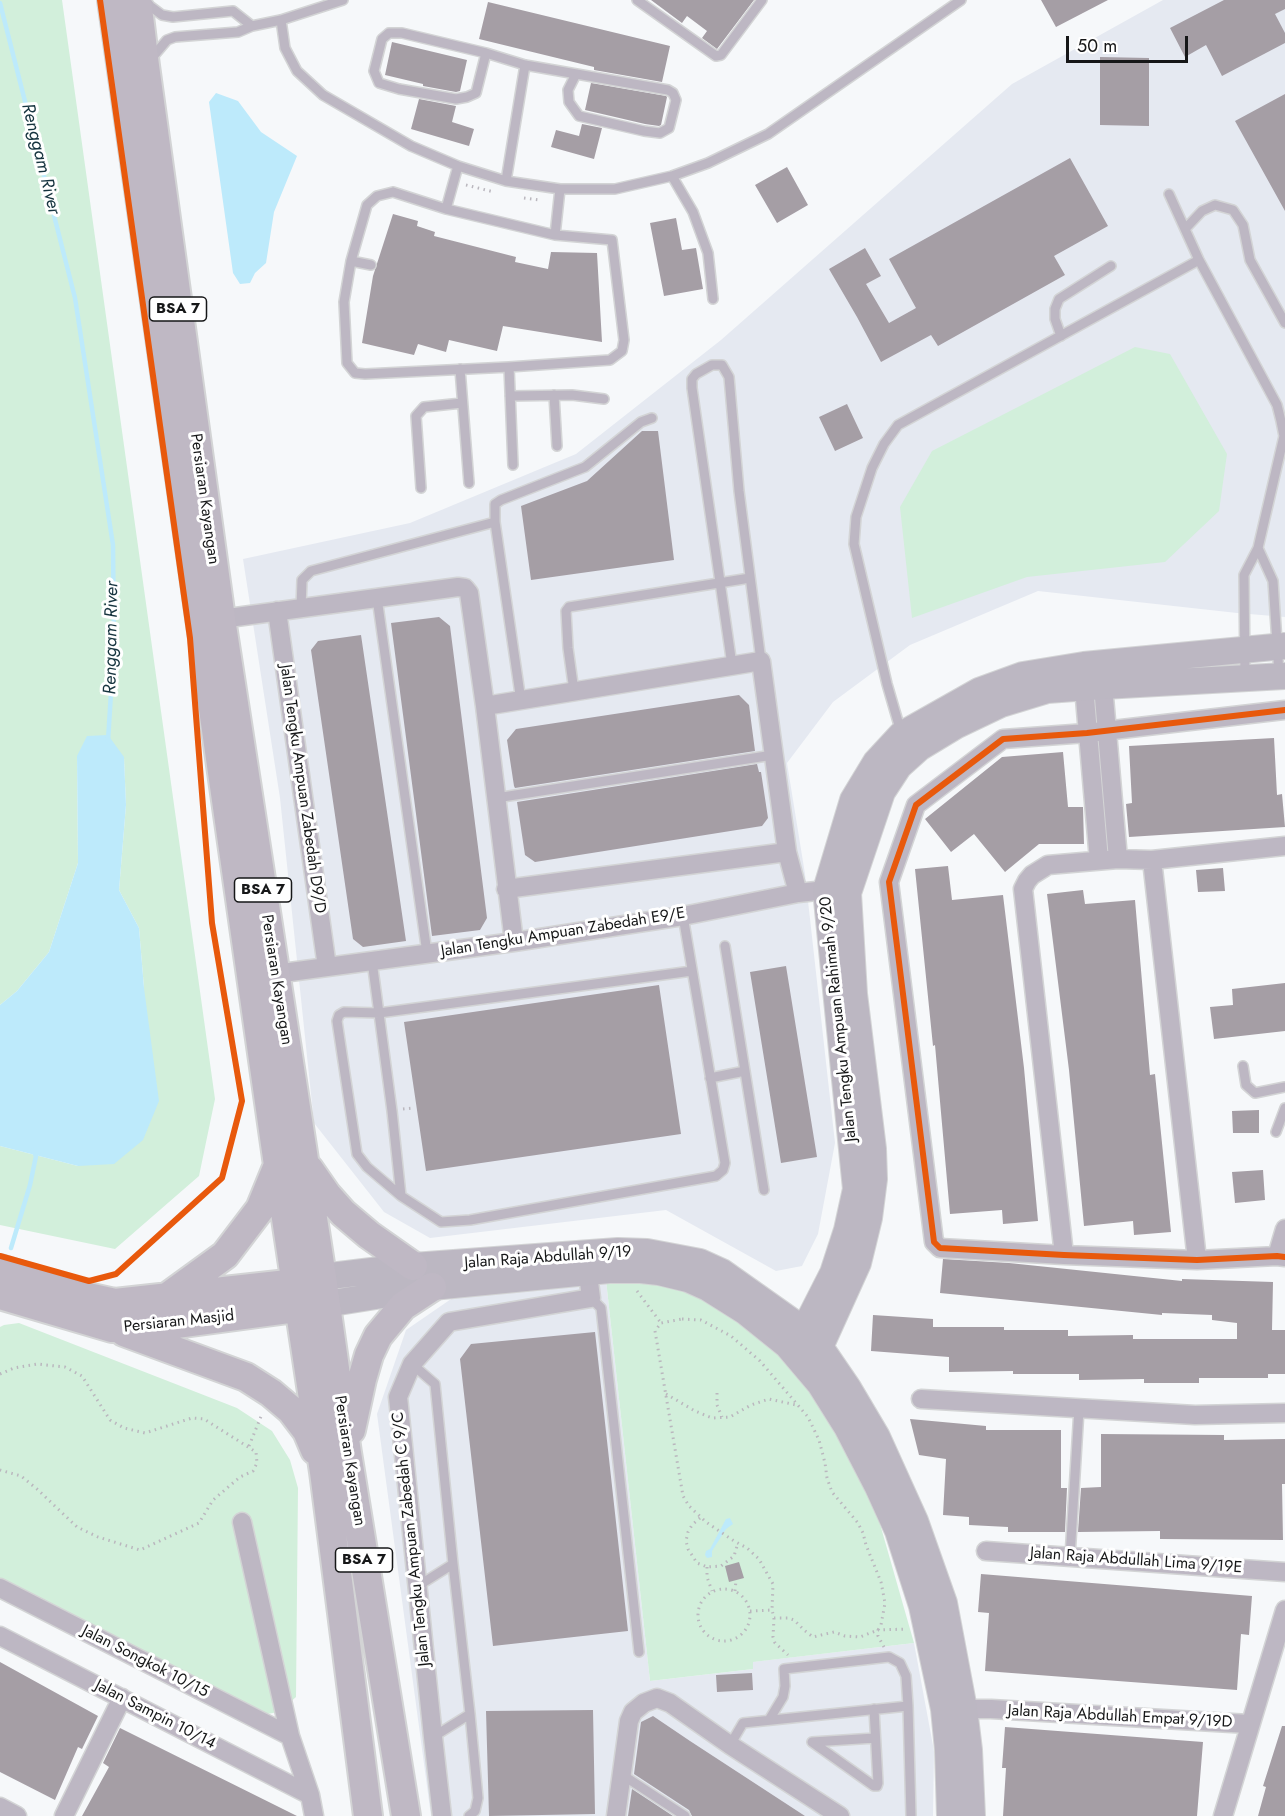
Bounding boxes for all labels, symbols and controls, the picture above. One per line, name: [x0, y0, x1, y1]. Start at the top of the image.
scale bar: [1069, 24, 1190, 62]
text: 50 m: [1077, 33, 1117, 59]
water label: Renggam River: [16, 101, 64, 217]
road number: BSA 7: [150, 297, 207, 321]
street label: Persiaran Kayangan: [185, 432, 223, 566]
water label: Renggam River: [100, 581, 124, 695]
street label: Jalan Tengku Ampuan Zabedah D9/D: [275, 663, 329, 915]
road number: BSA 7: [234, 878, 292, 902]
street label: Jalan Tengku Ampuan Rahimah 9/20: [817, 895, 861, 1143]
street label: Jalan Tengku Ampuan Zabedah E9/E: [440, 904, 686, 962]
street label: Persiaran Kayangan: [256, 913, 296, 1047]
street label: Jalan Raja Abdullah 9/19: [464, 1243, 632, 1273]
street label: Persiaran Masjid: [123, 1307, 235, 1337]
street label: Persiaran Kayangan: [329, 1394, 369, 1528]
street label: Jalan Tengku Ampuan Zabedah C 9/C: [389, 1411, 435, 1667]
street label: Jalan Raja Abdullah Lima 9/19E: [1029, 1544, 1243, 1578]
road number: BSA 7: [336, 1548, 392, 1572]
street label: Jalan Songkok 10/15: [78, 1622, 212, 1702]
street label: Jalan Sampin 10/14: [91, 1676, 219, 1754]
street label: Jalan Raja Abdullah Empat 9/19D: [1007, 1702, 1233, 1732]

